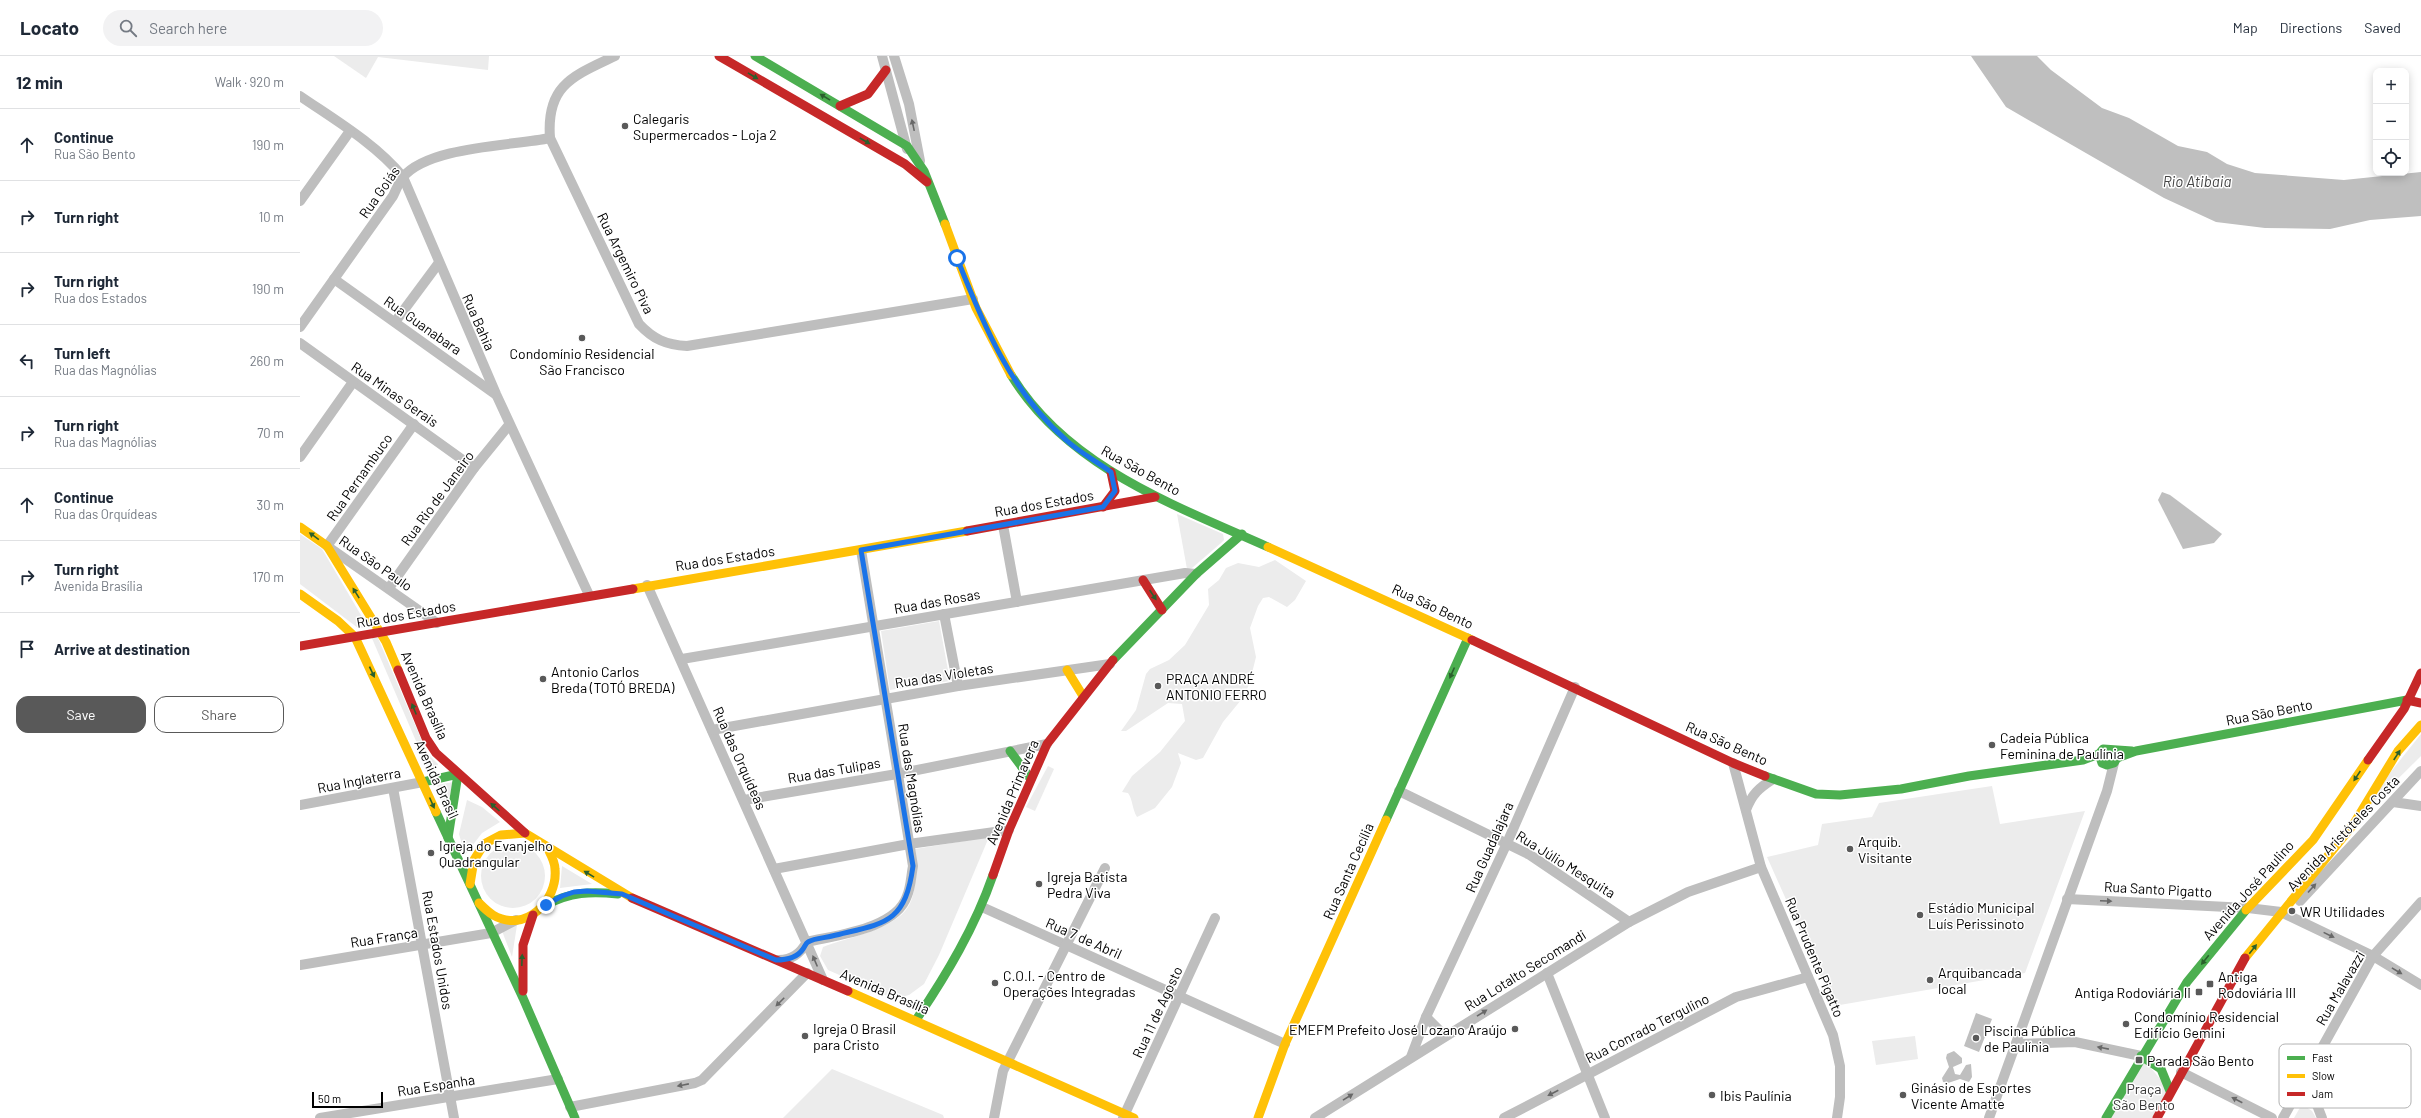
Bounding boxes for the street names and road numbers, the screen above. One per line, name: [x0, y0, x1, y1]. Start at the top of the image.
street label: Rua Goiás: [355, 162, 403, 221]
street label: Rua Argemiro Piva: [594, 210, 658, 316]
street label: Rua Bahia: [459, 291, 499, 353]
street label: Rua Guanabara: [381, 292, 465, 358]
street label: Rua Minas Gerais: [348, 358, 442, 430]
street label: Rua Pernambuco: [323, 430, 395, 524]
street label: Rua São Bento: [1098, 441, 1184, 499]
street label: Rua Rio de Janeiro: [397, 447, 477, 549]
street label: Rua dos Estados: [993, 486, 1095, 520]
street label: Rua São Paulo: [336, 532, 416, 594]
street label: Rua dos Estados: [674, 542, 776, 574]
street label: Rua São Bento: [1390, 580, 1476, 632]
street label: Rua das Rosas: [893, 585, 982, 617]
street label: Rua dos Estados: [355, 597, 457, 631]
street label: Avenida Brasília: [398, 648, 452, 742]
street label: Rua das Violetas: [894, 659, 995, 691]
street label: Rua São Bento: [2224, 695, 2314, 729]
street label: Rua das Orquídeas: [710, 704, 770, 812]
street label: Rua São Bento: [1683, 717, 1771, 769]
street label: Rua das Magnólias: [895, 722, 929, 834]
street label: Avenida Brasil: [411, 737, 463, 821]
street label: Avenida Primavera: [982, 737, 1042, 847]
street label: Rua das Tulipas: [786, 753, 882, 787]
street label: Rua Inglaterra: [316, 764, 402, 796]
street label: Avenida Aristóteles Costa: [2283, 772, 2403, 894]
street label: Rua Guadalajara: [1461, 799, 1517, 895]
street label: Rua Santa Cecília: [1319, 820, 1377, 922]
street label: Rua Júlio Mesquita: [1513, 827, 1619, 901]
street label: Avenida José Paulino: [2199, 837, 2297, 943]
street label: Rua Santo Pigatto: [2104, 878, 2212, 900]
street label: Rua Estados Unidos: [419, 889, 457, 1011]
street label: Rua Prudente Pigatto: [1782, 894, 1848, 1020]
street label: Rua 7 de Abril: [1043, 914, 1125, 962]
street label: Rua França: [349, 923, 419, 951]
street label: Rua Lotalto Secomandi: [1461, 926, 1589, 1014]
street label: Rua Malavazzi: [2312, 948, 2368, 1028]
street label: Rua 11 de Agosto: [1128, 963, 1186, 1061]
street label: Avenida Brasília: [838, 965, 932, 1017]
street label: Rua Conrado Tergulino: [1582, 990, 1712, 1066]
street label: Rua Espanha: [396, 1070, 476, 1100]

